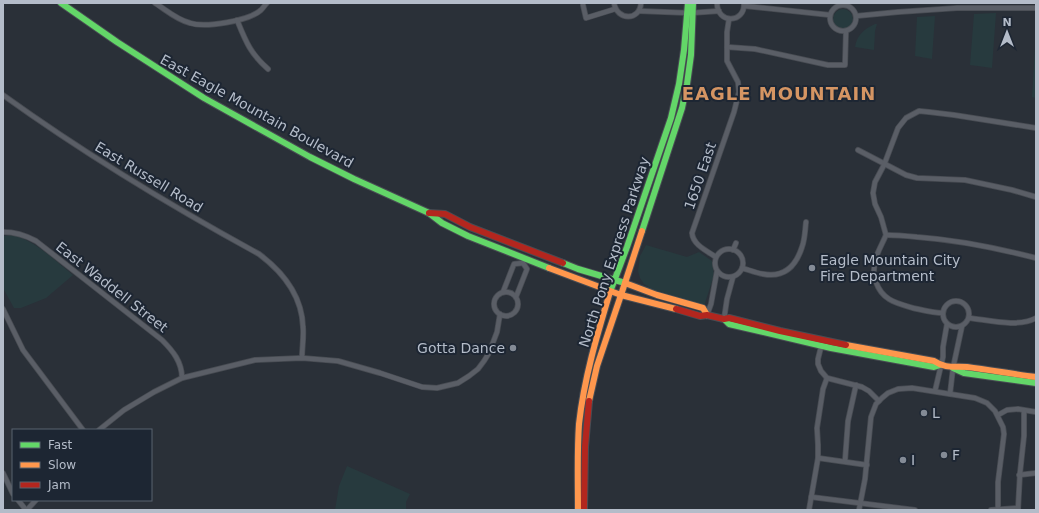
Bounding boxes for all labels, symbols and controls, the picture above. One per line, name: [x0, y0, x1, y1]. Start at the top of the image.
north arrow: [987, 12, 1027, 52]
text: N: [1002, 16, 1012, 29]
street label: East Eagle Mountain Boulevard: [158, 51, 356, 171]
district label: EAGLE MOUNTAIN: [682, 83, 876, 104]
street label: East Russell Road: [92, 138, 206, 216]
street label: 1650 East: [681, 140, 719, 212]
street label: North Pony Express Parkway: [576, 155, 652, 349]
street label: East Waddell Street: [53, 238, 171, 336]
place label: Eagle Mountain City Fire Department: [820, 252, 960, 284]
marker: Eagle Mountain City Fire Department: [807, 263, 817, 273]
place label: Gotta Dance: [417, 340, 505, 356]
marker: Gotta Dance: [508, 343, 518, 353]
place label: L: [932, 405, 940, 421]
marker: L: [919, 408, 929, 418]
legend: [12, 429, 152, 501]
text: Fast: [48, 438, 72, 452]
place label: F: [952, 447, 960, 463]
marker: F: [939, 450, 949, 460]
place label: I: [911, 452, 915, 468]
marker: I: [898, 455, 908, 465]
text: Slow: [48, 458, 76, 472]
text: Jam: [47, 478, 71, 492]

